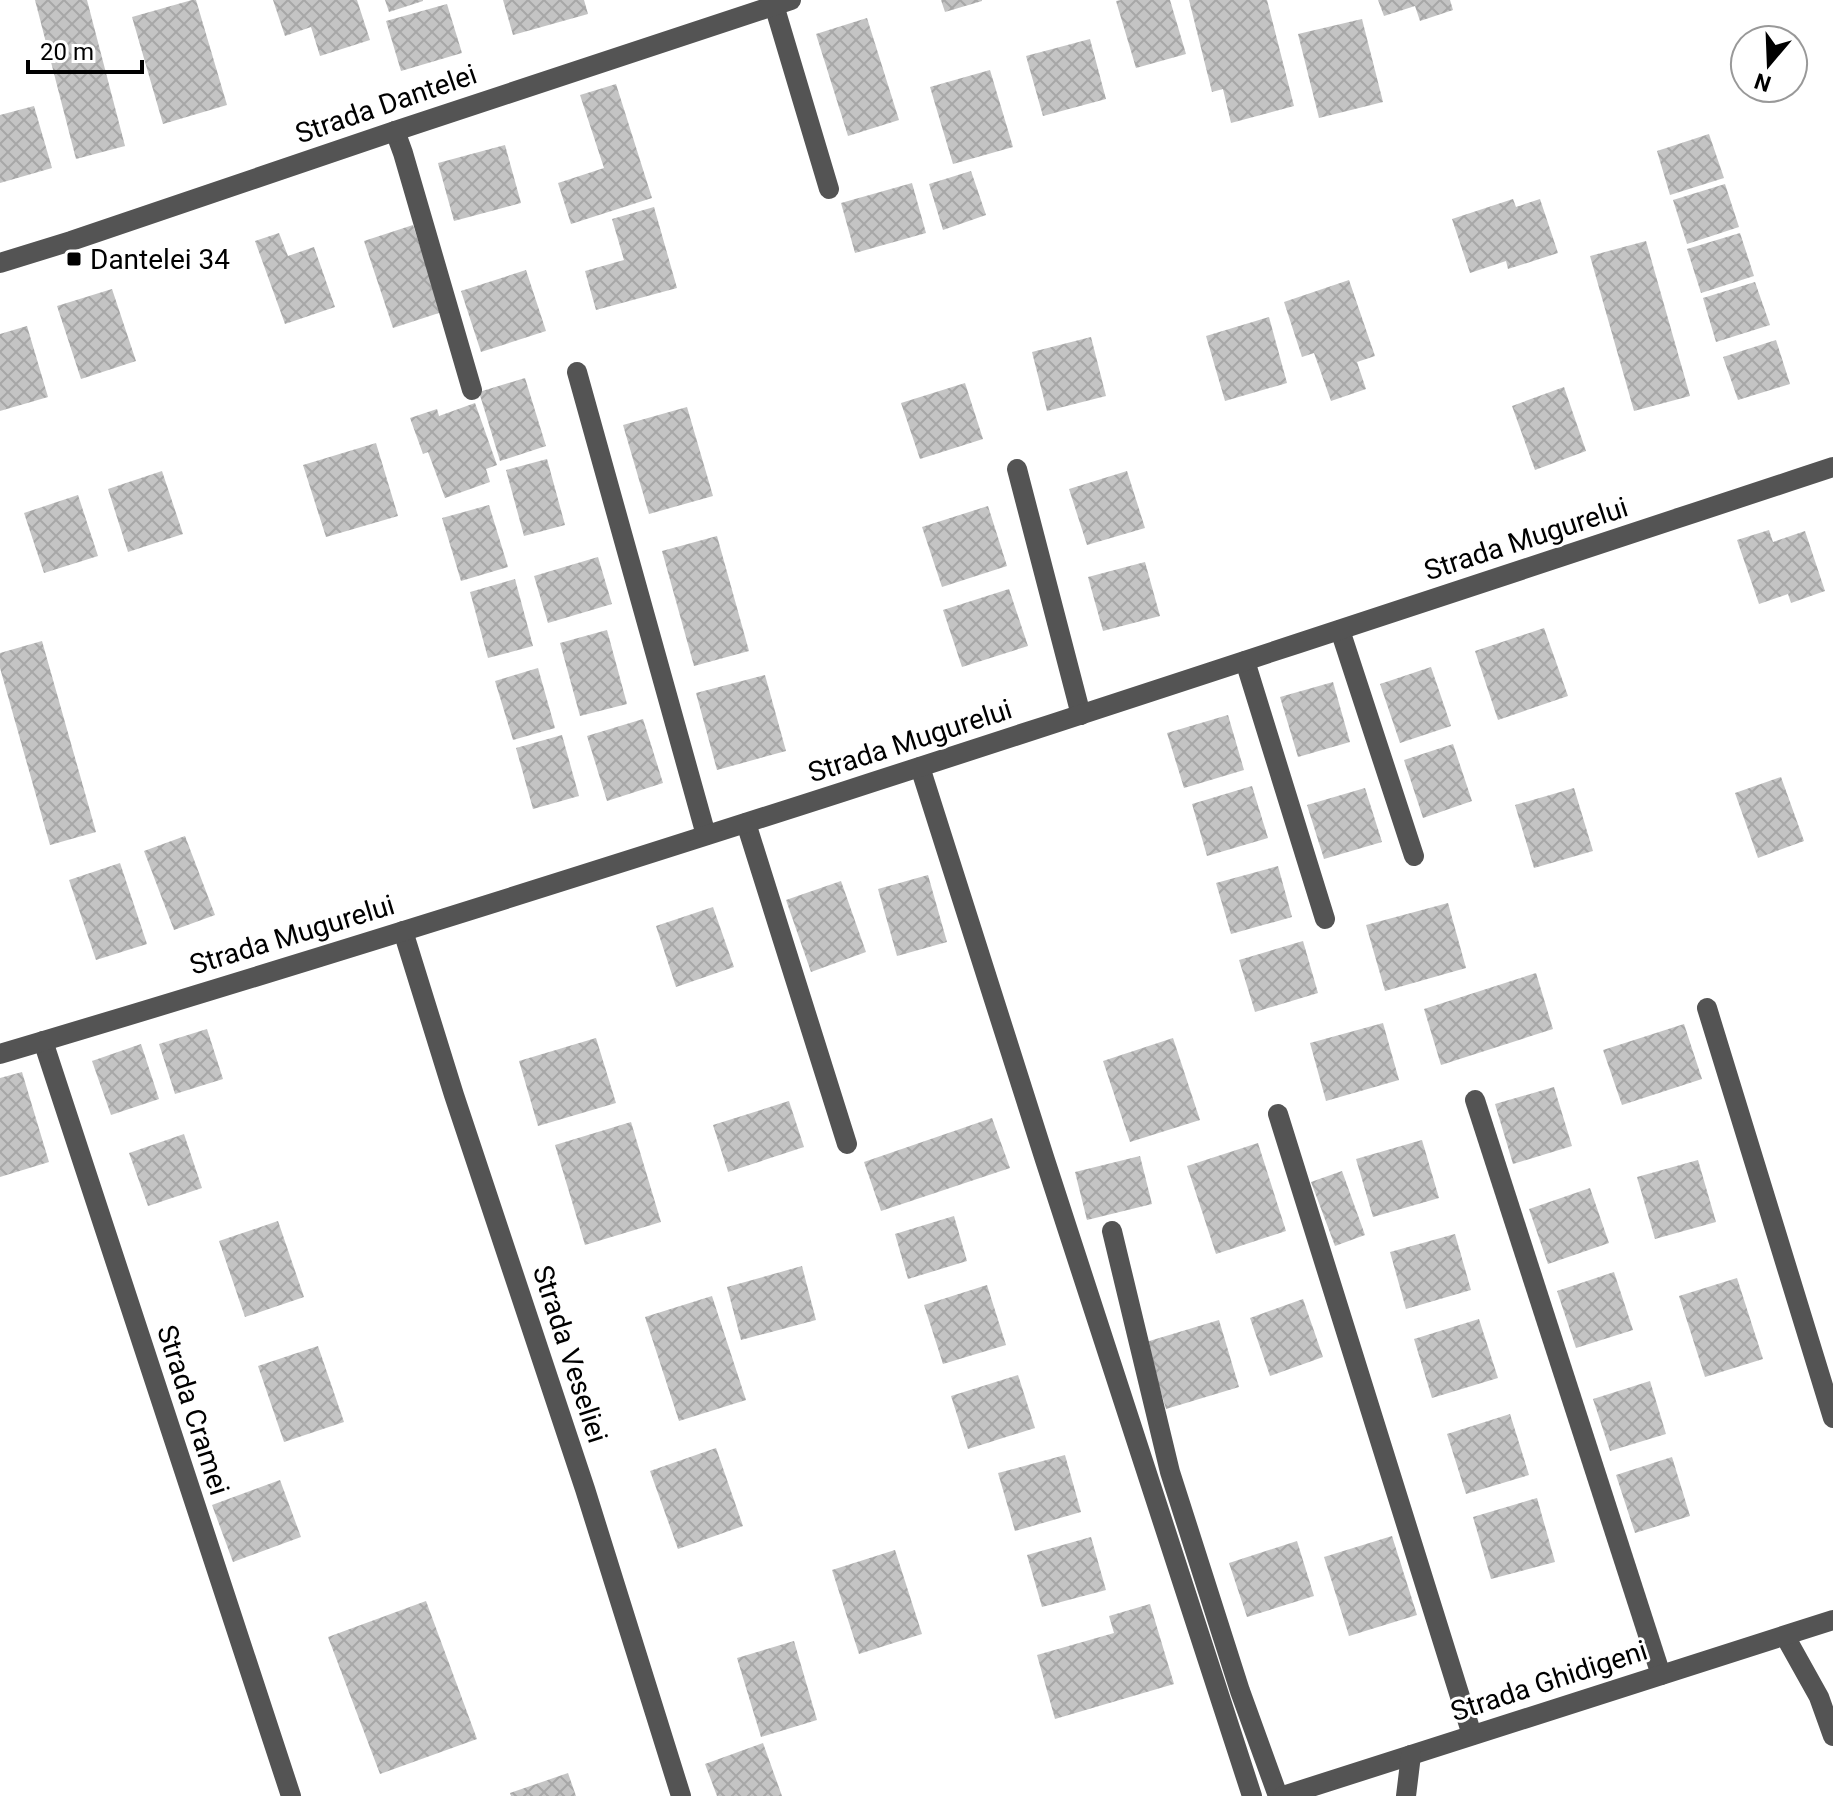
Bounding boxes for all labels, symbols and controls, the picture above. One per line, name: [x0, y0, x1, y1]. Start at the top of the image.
scale bar: [28, 24, 142, 74]
north arrow: [1729, 24, 1809, 104]
text: 20 m: [40, 38, 94, 66]
street label: Strada Dantelei: [291, 58, 481, 150]
text: N: [1751, 68, 1774, 97]
place label: Dantelei 34: [90, 243, 230, 276]
marker: Dantelei 34: [65, 250, 83, 268]
street label: Strada Mugurelui: [1420, 491, 1632, 587]
street label: Strada Mugurelui: [804, 693, 1016, 789]
street label: Strada Mugurelui: [186, 888, 398, 982]
street label: Strada Veseliei: [526, 1261, 614, 1447]
street label: Strada Cramei: [150, 1321, 236, 1499]
street label: Strada Ghidigeni: [1447, 1634, 1651, 1728]

